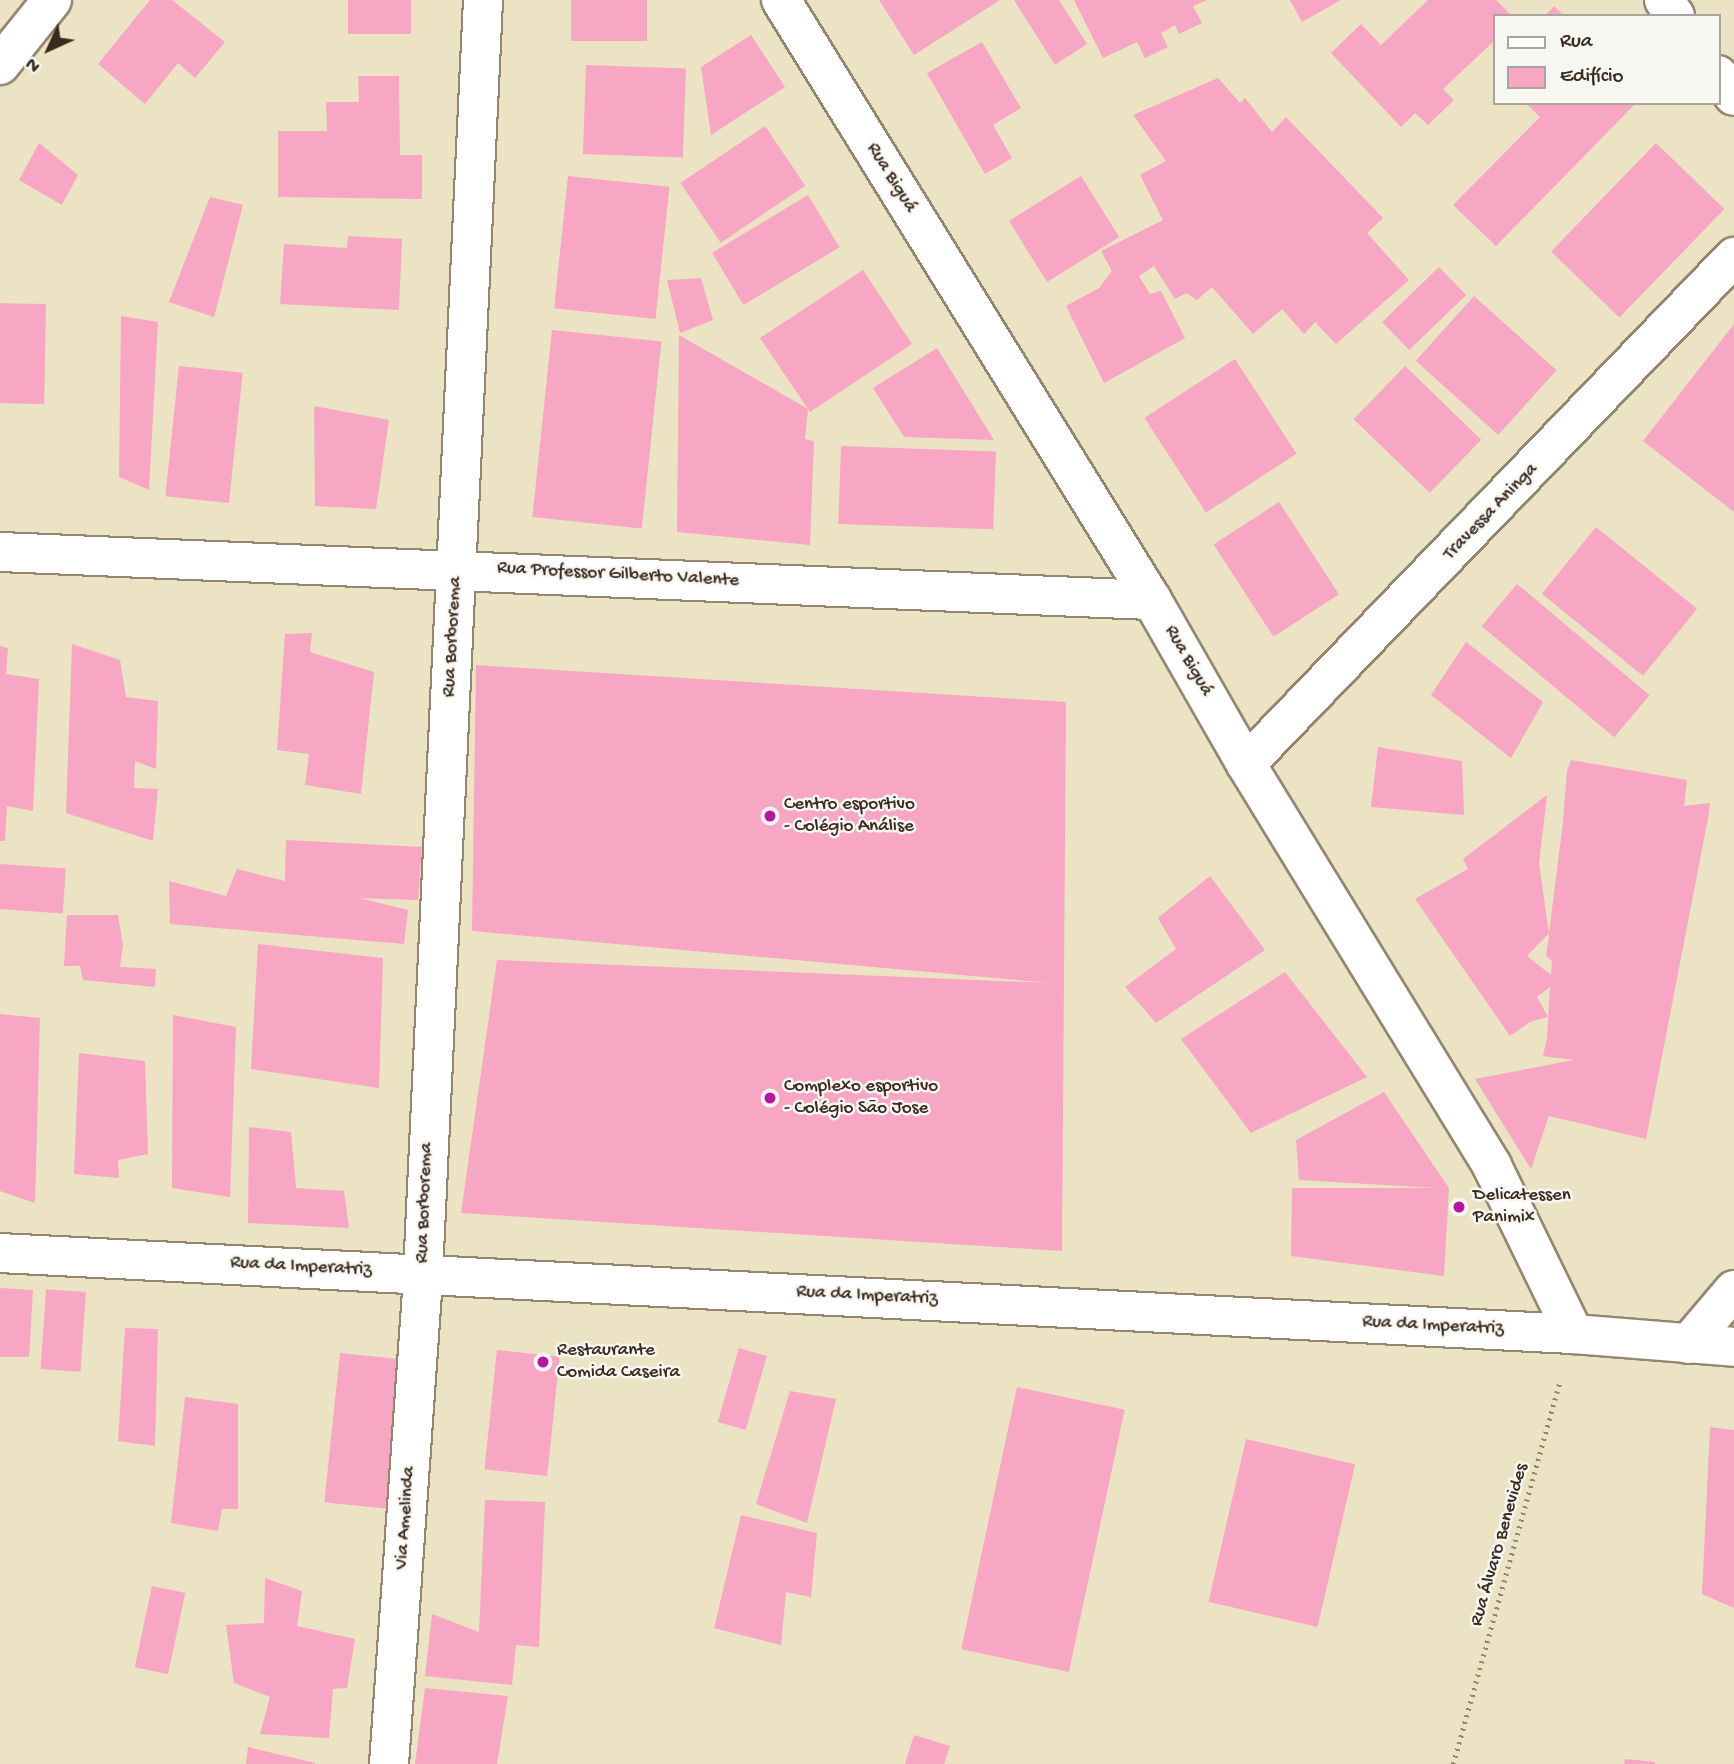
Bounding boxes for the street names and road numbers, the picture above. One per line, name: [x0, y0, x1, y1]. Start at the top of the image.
street label: Rua Biguá: [861, 139, 921, 217]
street label: Travessa Aninga: [1439, 459, 1543, 565]
street label: Rua Professor Gilberto Valente: [496, 557, 740, 593]
street label: Rua Borborema: [438, 576, 468, 698]
street label: Rua Biguá: [1159, 622, 1217, 700]
street label: Rua Borborema: [412, 1142, 438, 1264]
street label: Rua da Imperatriz: [230, 1252, 372, 1282]
street label: Rua da Imperatriz: [796, 1281, 938, 1311]
street label: Rua da Imperatriz: [1362, 1311, 1504, 1341]
street label: Rua Álvaro Benevides: [1466, 1461, 1534, 1629]
street label: Via Amelinda: [391, 1466, 421, 1570]

